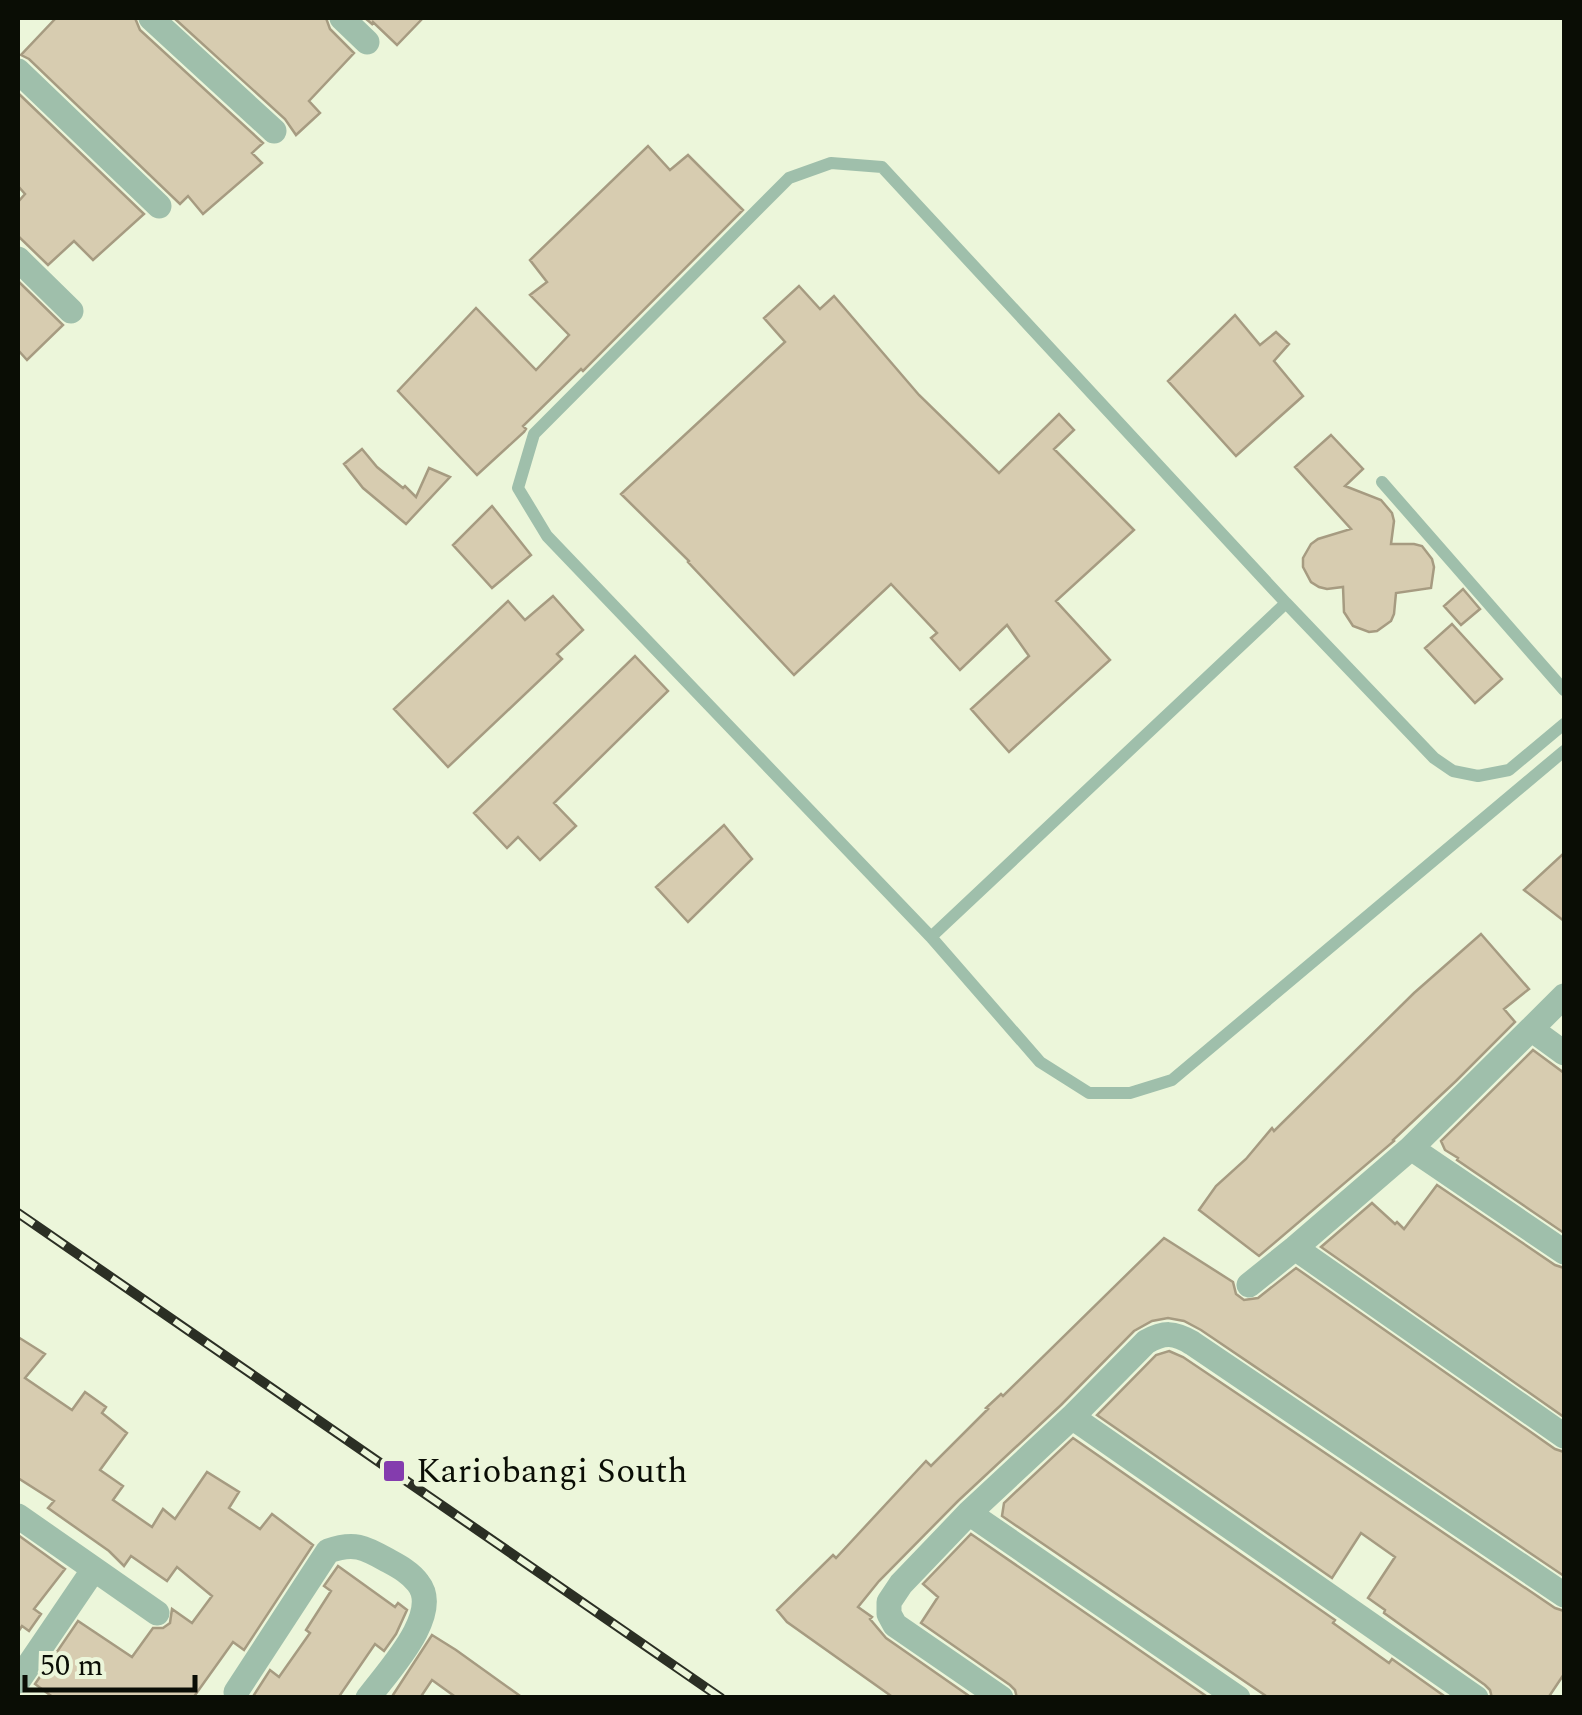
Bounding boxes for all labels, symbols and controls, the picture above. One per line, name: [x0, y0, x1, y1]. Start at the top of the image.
place label: Kariobangi South: [416, 1445, 688, 1498]
marker: Kariobangi South: [381, 1458, 407, 1484]
scale bar: [25, 1630, 195, 1692]
text: 50 m: [40, 1643, 103, 1689]

